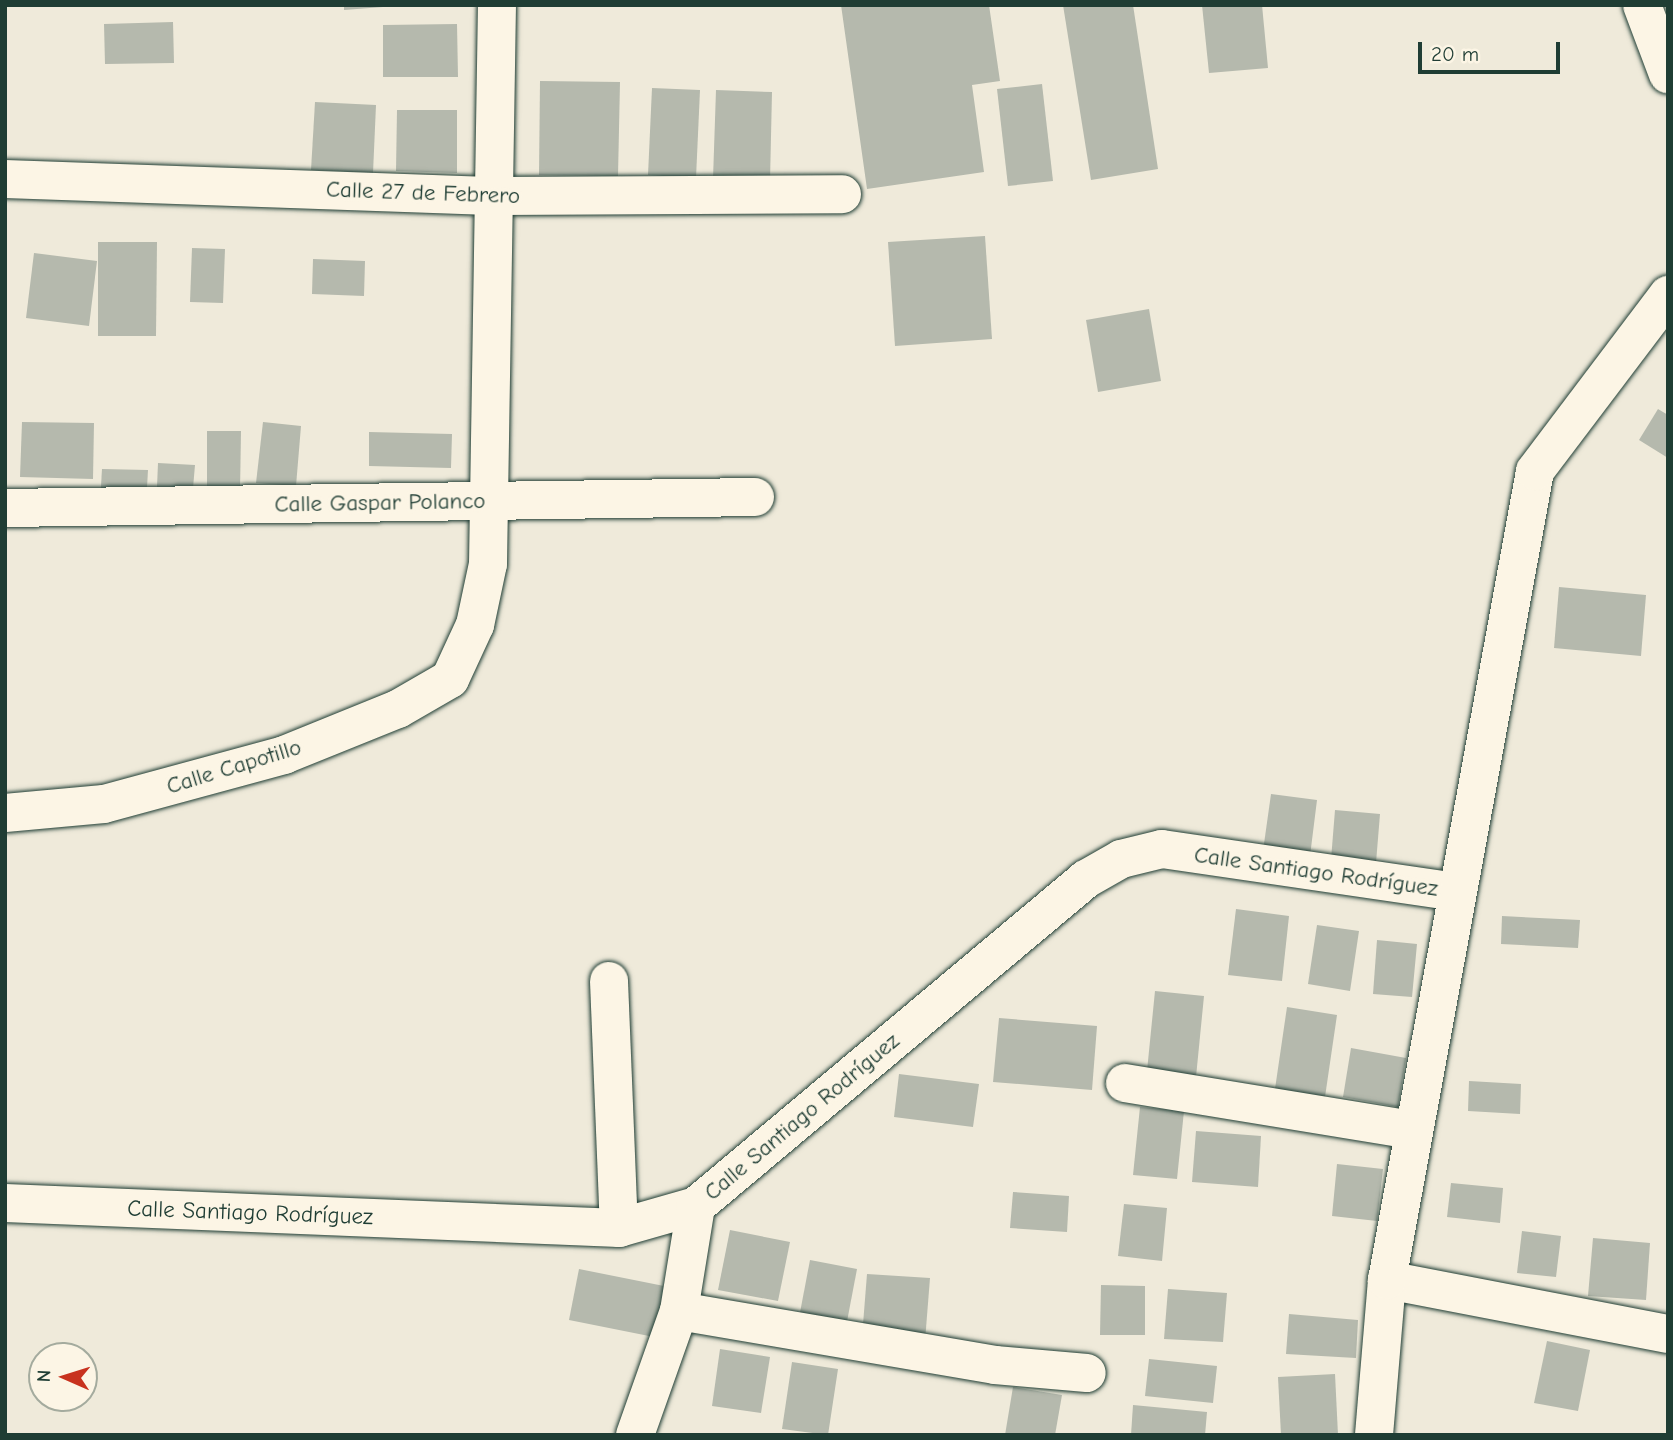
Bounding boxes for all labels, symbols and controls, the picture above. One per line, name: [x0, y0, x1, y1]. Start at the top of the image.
scale bar: [1421, 28, 1563, 72]
text: 20 m: [1431, 42, 1479, 66]
street label: Calle 27 de Febrero: [326, 176, 520, 210]
street label: Calle Gaspar Polanco: [274, 487, 486, 519]
street label: Calle Capotillo: [163, 733, 305, 801]
street label: Calle Santiago Rodríguez: [1192, 841, 1440, 903]
street label: Calle Santiago Rodríguez: [699, 1027, 905, 1207]
street label: Calle Santiago Rodríguez: [127, 1195, 373, 1231]
north arrow: [28, 1342, 98, 1412]
text: N: [33, 1369, 55, 1383]

